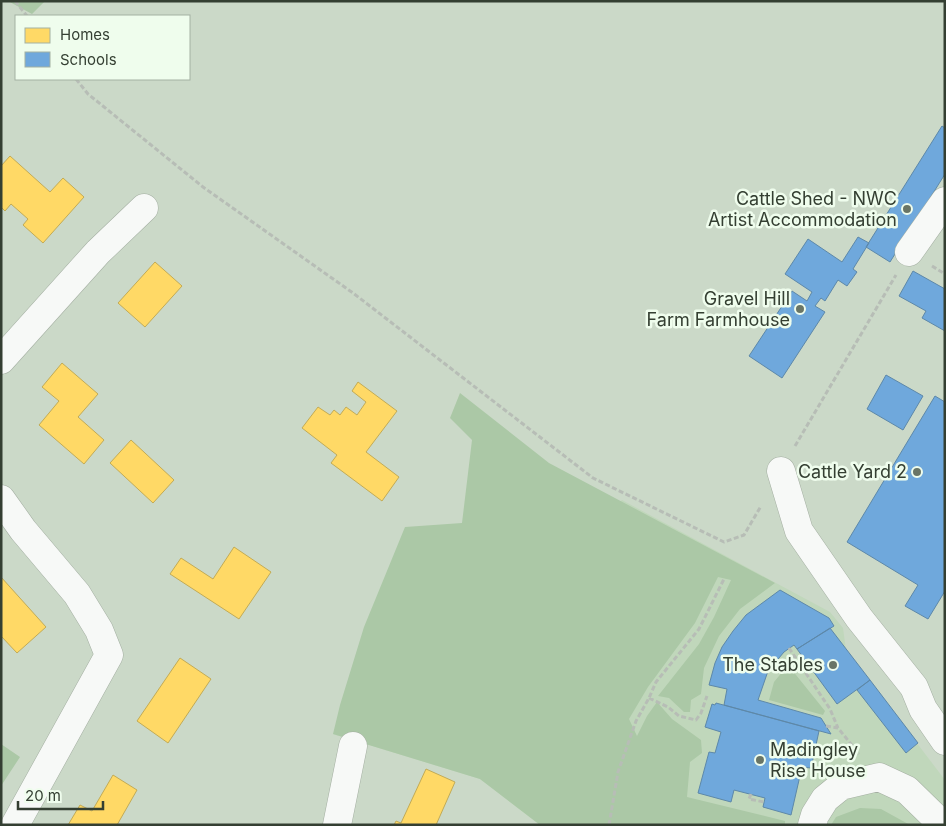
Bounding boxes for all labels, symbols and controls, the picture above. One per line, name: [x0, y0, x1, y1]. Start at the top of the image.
legend: [15, 15, 190, 80]
text: Homes: [60, 25, 110, 44]
text: Schools: [60, 50, 117, 69]
place label: Cattle Shed - NWC Artist Accommodation: [708, 188, 897, 230]
marker: Cattle Shed - NWC Artist Accommodation: [901, 203, 913, 215]
place label: Gravel Hill Farm Farmhouse: [647, 288, 790, 330]
marker: Gravel Hill Farm Farmhouse: [794, 303, 806, 315]
place label: Cattle Yard 2: [798, 461, 907, 482]
marker: Cattle Yard 2: [911, 466, 923, 478]
place label: The Stables: [722, 654, 823, 675]
marker: The Stables: [827, 659, 839, 671]
place label: Madingley Rise House: [770, 739, 866, 781]
marker: Madingley Rise House: [754, 754, 766, 766]
scale bar: [18, 778, 102, 810]
text: 20 m: [25, 786, 61, 805]

